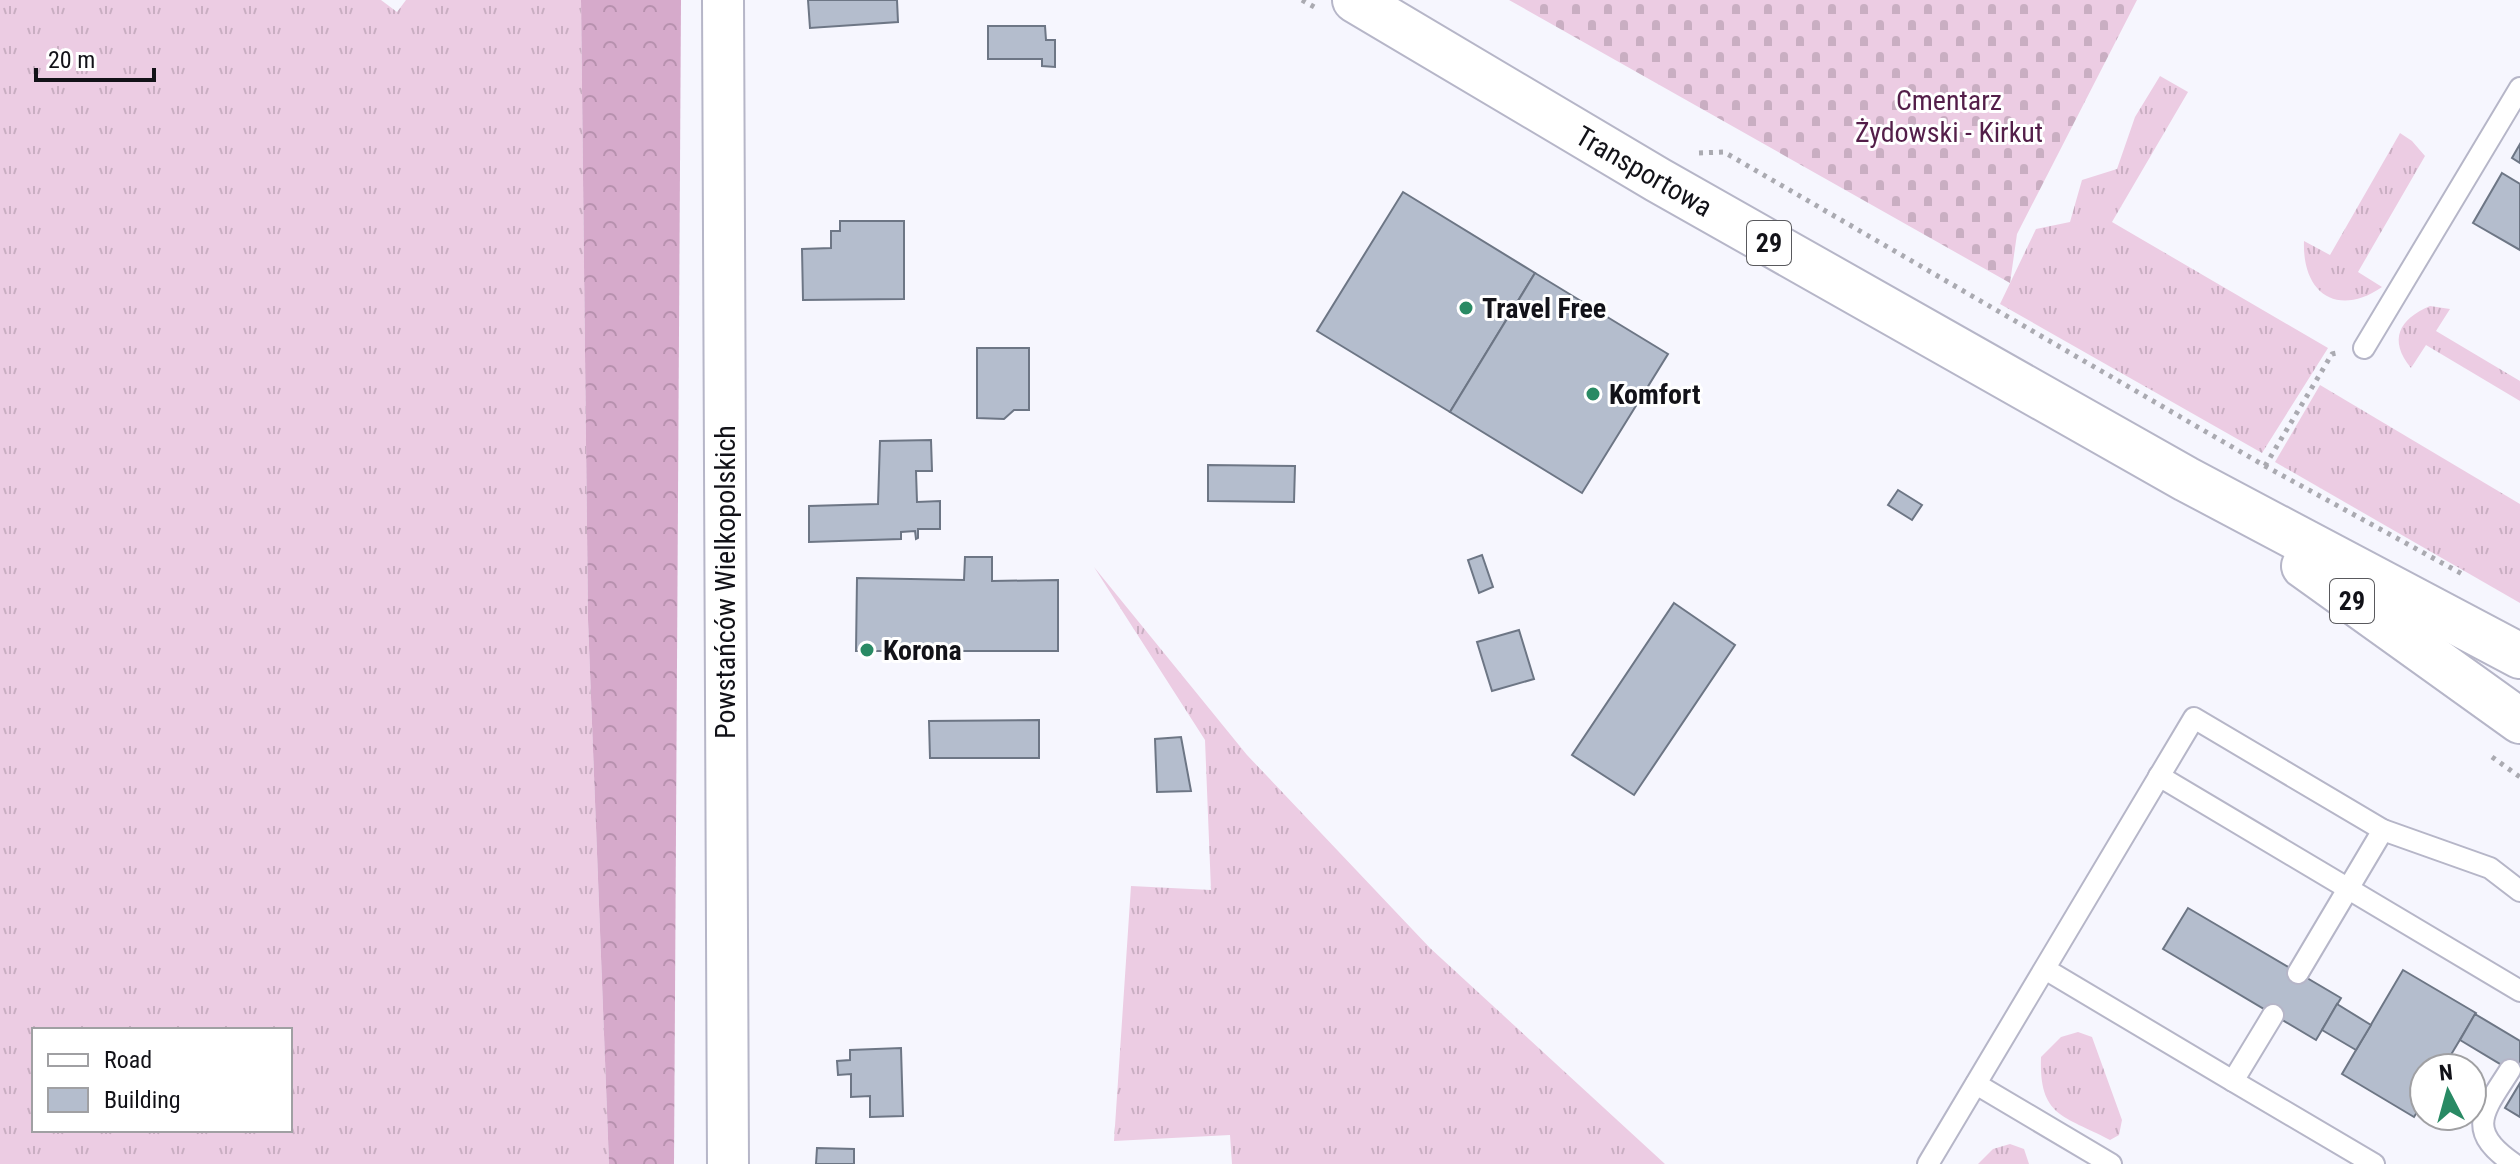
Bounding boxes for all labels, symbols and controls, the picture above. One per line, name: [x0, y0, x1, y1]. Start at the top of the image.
scale bar: [36, 32, 154, 82]
text: 20 m: [48, 46, 95, 74]
park label: Cmentarz Żydowski - Kirkut: [1855, 84, 2043, 149]
street label: Transportowa: [1570, 119, 1718, 224]
road number: 29: [1747, 221, 1791, 265]
place label: Travel Free: [1482, 292, 1606, 325]
marker: Travel Free: [1457, 299, 1475, 317]
place label: Komfort: [1609, 378, 1700, 411]
marker: Komfort: [1584, 385, 1602, 403]
street label: Powstańców Wielkopolskich: [709, 425, 742, 739]
road number: 29: [2330, 579, 2374, 623]
place label: Korona: [883, 634, 962, 667]
marker: Korona: [858, 641, 876, 659]
legend: [32, 1028, 292, 1132]
text: Road: [104, 1046, 152, 1074]
north arrow: [2408, 1052, 2488, 1132]
text: N: [2438, 1059, 2454, 1086]
text: Building: [104, 1086, 181, 1114]

